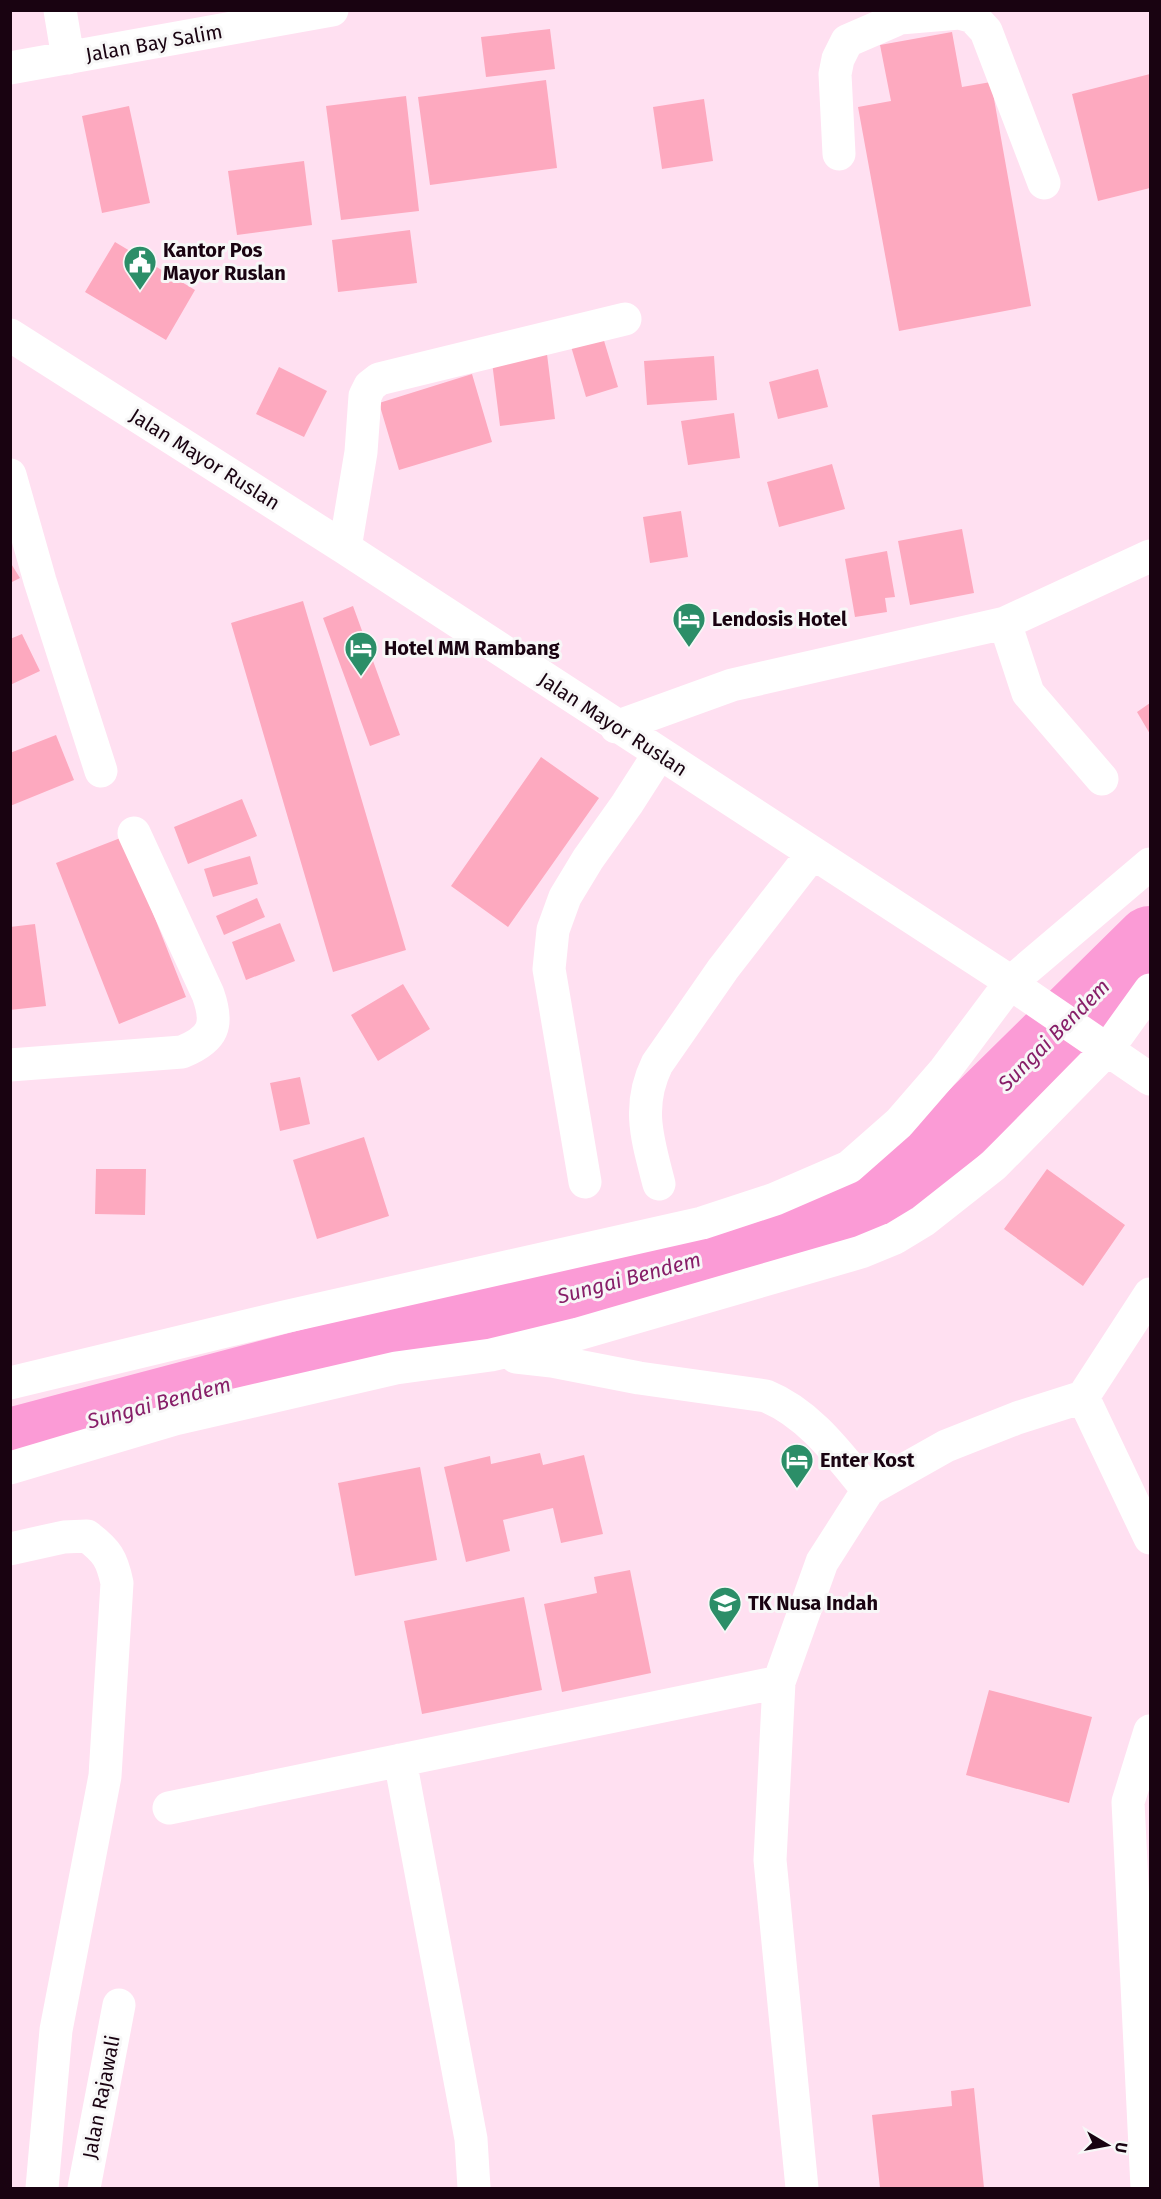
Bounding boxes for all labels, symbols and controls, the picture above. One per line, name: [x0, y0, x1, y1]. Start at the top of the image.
street label: Jalan Bay Salim: [84, 19, 224, 67]
place label: Kantor Pos Mayor Ruslan: [163, 238, 286, 285]
public building icon: Kantor Pos Mayor Ruslan: [122, 244, 158, 291]
street label: Jalan Mayor Ruslan: [126, 403, 284, 515]
hotel icon: Lendosis Hotel: [671, 601, 707, 648]
place label: Lendosis Hotel: [712, 607, 847, 631]
hotel icon: Hotel MM Rambang: [343, 630, 379, 677]
place label: Hotel MM Rambang: [384, 636, 560, 660]
street label: Jalan Mayor Ruslan: [534, 667, 692, 781]
water label: Sungai Bendem: [992, 974, 1115, 1097]
water label: Sungai Bendem: [553, 1246, 704, 1310]
water label: Sungai Bendem: [83, 1371, 234, 1435]
hotel icon: Enter Kost: [779, 1442, 815, 1489]
place label: Enter Kost: [820, 1448, 915, 1472]
school or university icon: TK Nusa Indah: [707, 1585, 743, 1632]
place label: TK Nusa Indah: [748, 1591, 878, 1615]
street label: Jalan Rajawali: [77, 2033, 125, 2161]
north arrow: [1077, 2115, 1137, 2175]
text: U: [1111, 2141, 1132, 2154]

